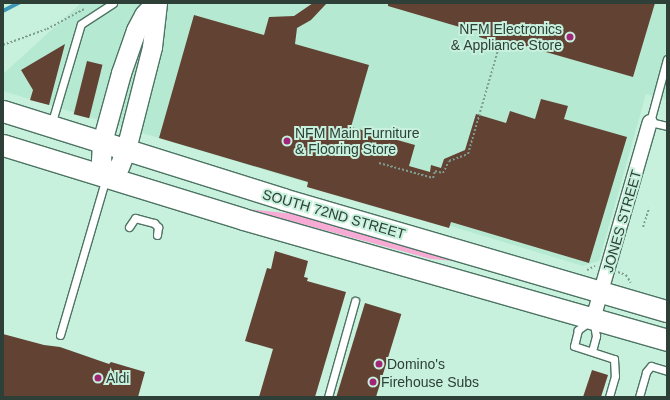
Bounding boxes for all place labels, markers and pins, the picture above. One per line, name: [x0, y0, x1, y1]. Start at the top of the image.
place label: NFM Electronics & Appliance Store: [450, 21, 562, 54]
marker: NFM Electronics & Appliance Store: [565, 32, 575, 42]
place label: NFM Main Furniture & Flooring Store: [295, 125, 419, 158]
marker: NFM Main Furniture & Flooring Store: [282, 136, 292, 146]
place label: Domino's: [387, 356, 445, 372]
marker: Domino's: [374, 359, 384, 369]
place label: Aldi: [106, 370, 129, 386]
marker: Aldi: [93, 373, 103, 383]
place label: Firehouse Subs: [381, 374, 479, 390]
marker: Firehouse Subs: [368, 377, 378, 387]

